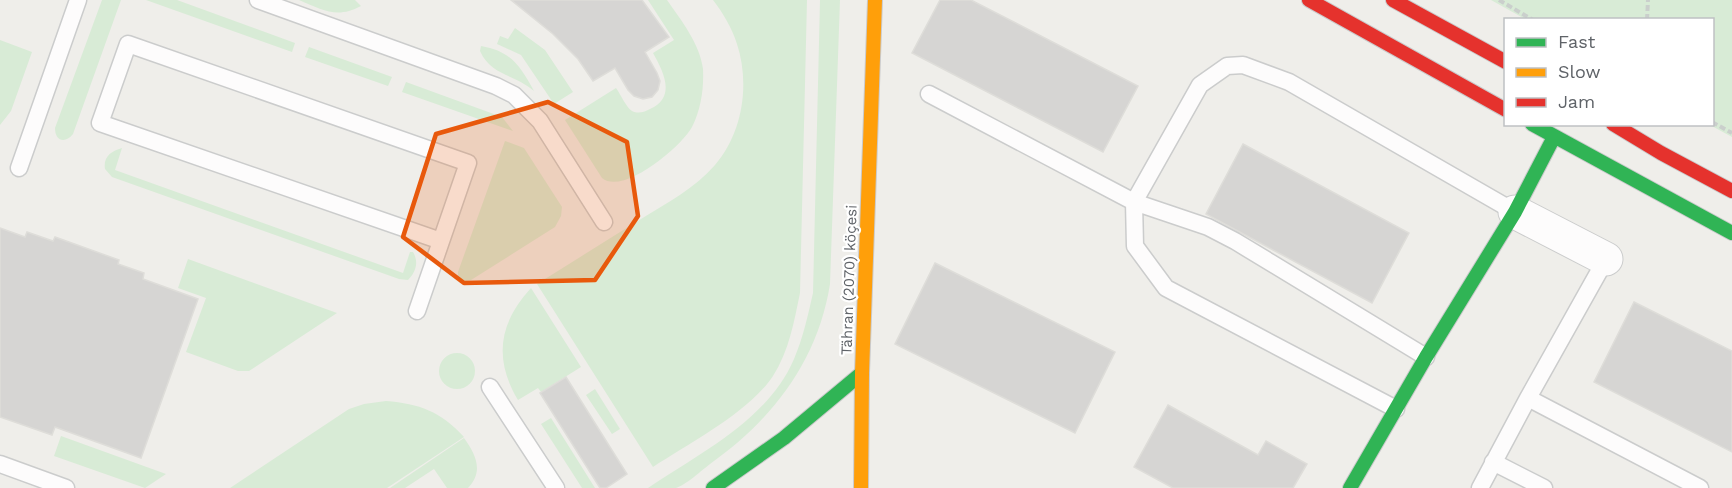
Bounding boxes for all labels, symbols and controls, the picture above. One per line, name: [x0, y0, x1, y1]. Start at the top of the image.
legend: [1504, 18, 1714, 126]
text: Fast: [1558, 31, 1596, 52]
text: Slow: [1558, 61, 1601, 82]
text: Jam: [1558, 91, 1595, 112]
street label: Tähran (2070) köçesi: [837, 205, 861, 355]

